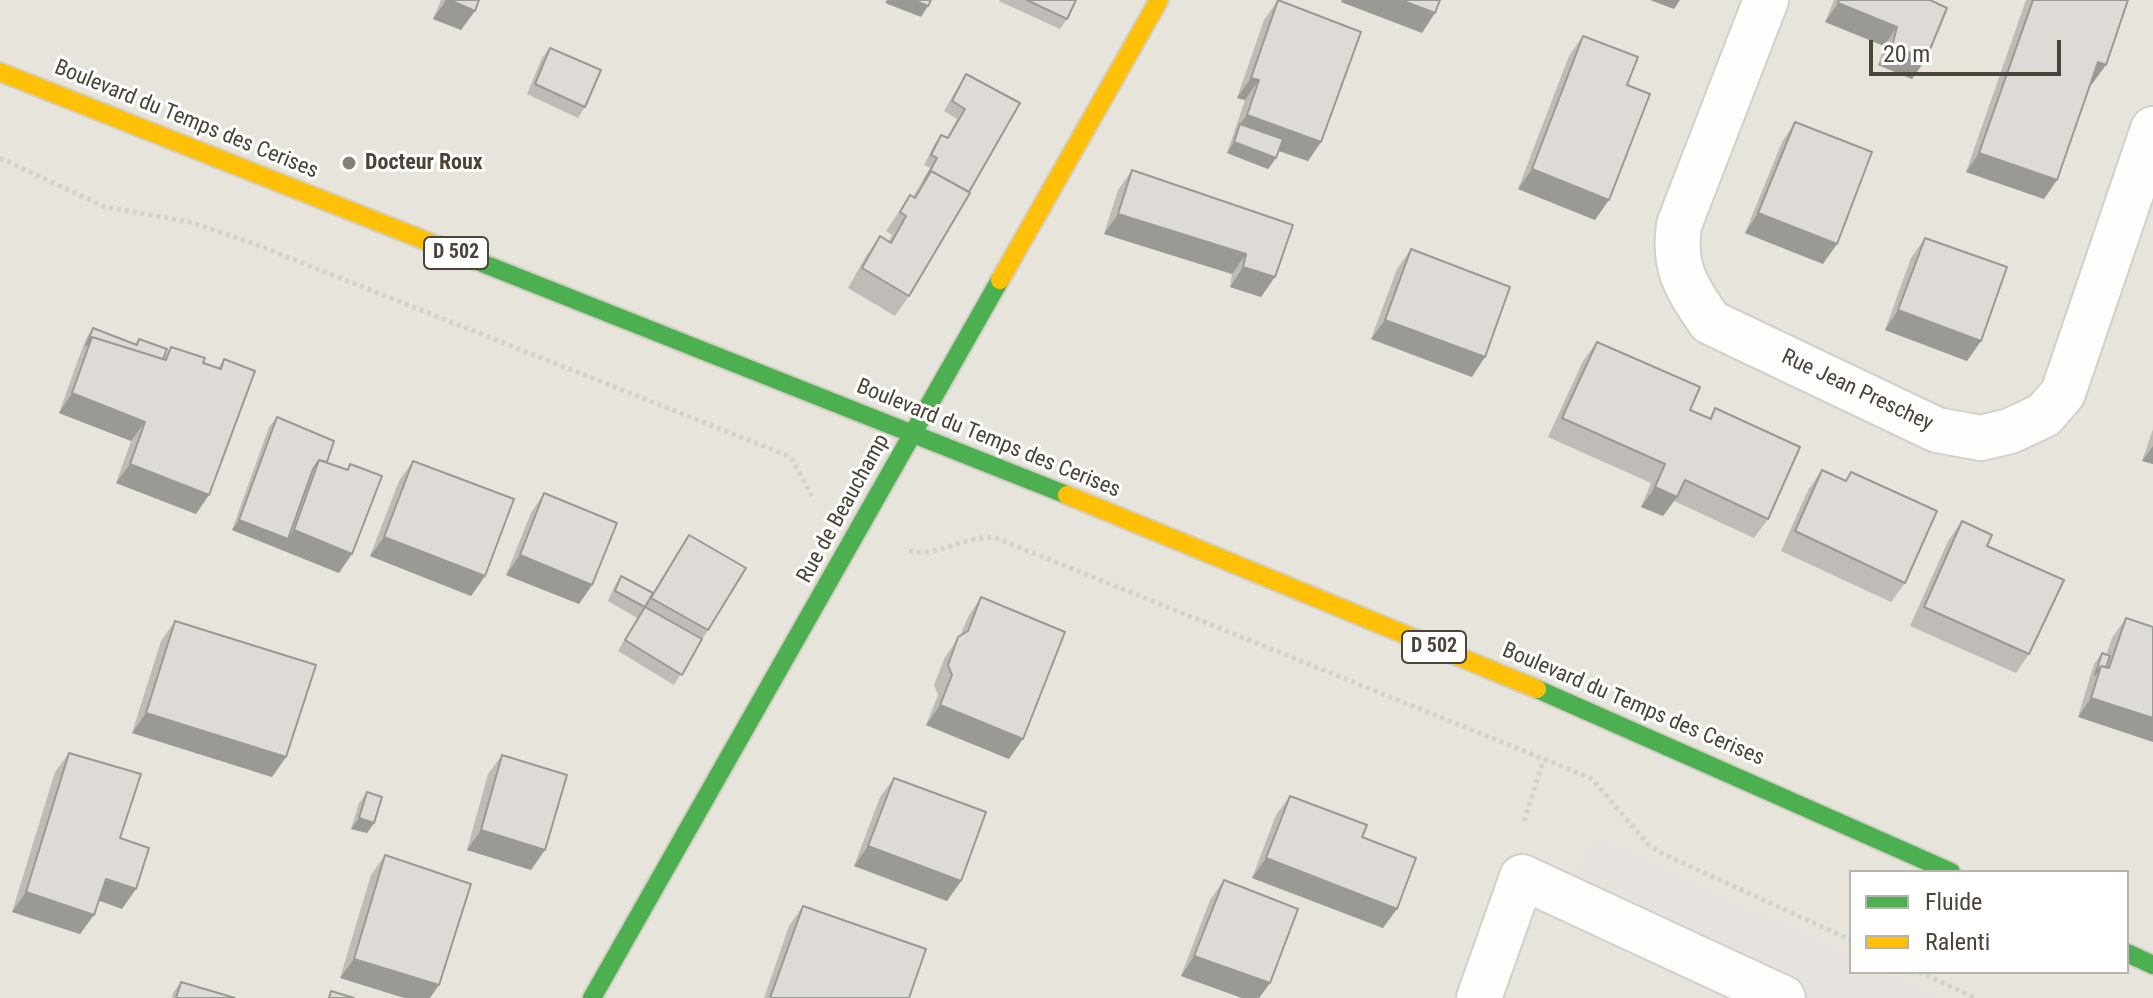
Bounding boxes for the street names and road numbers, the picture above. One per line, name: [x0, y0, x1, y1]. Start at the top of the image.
street label: Boulevard du Temps des Cerises: [50, 55, 322, 185]
road number: D 502: [424, 237, 488, 269]
street label: Rue Jean Preschey: [1777, 344, 1937, 438]
street label: Boulevard du Temps des Cerises: [852, 374, 1124, 504]
street label: Rue de Beauchamp: [792, 430, 896, 588]
road number: D 502: [1402, 631, 1466, 663]
street label: Boulevard du Temps des Cerises: [1498, 638, 1768, 772]

